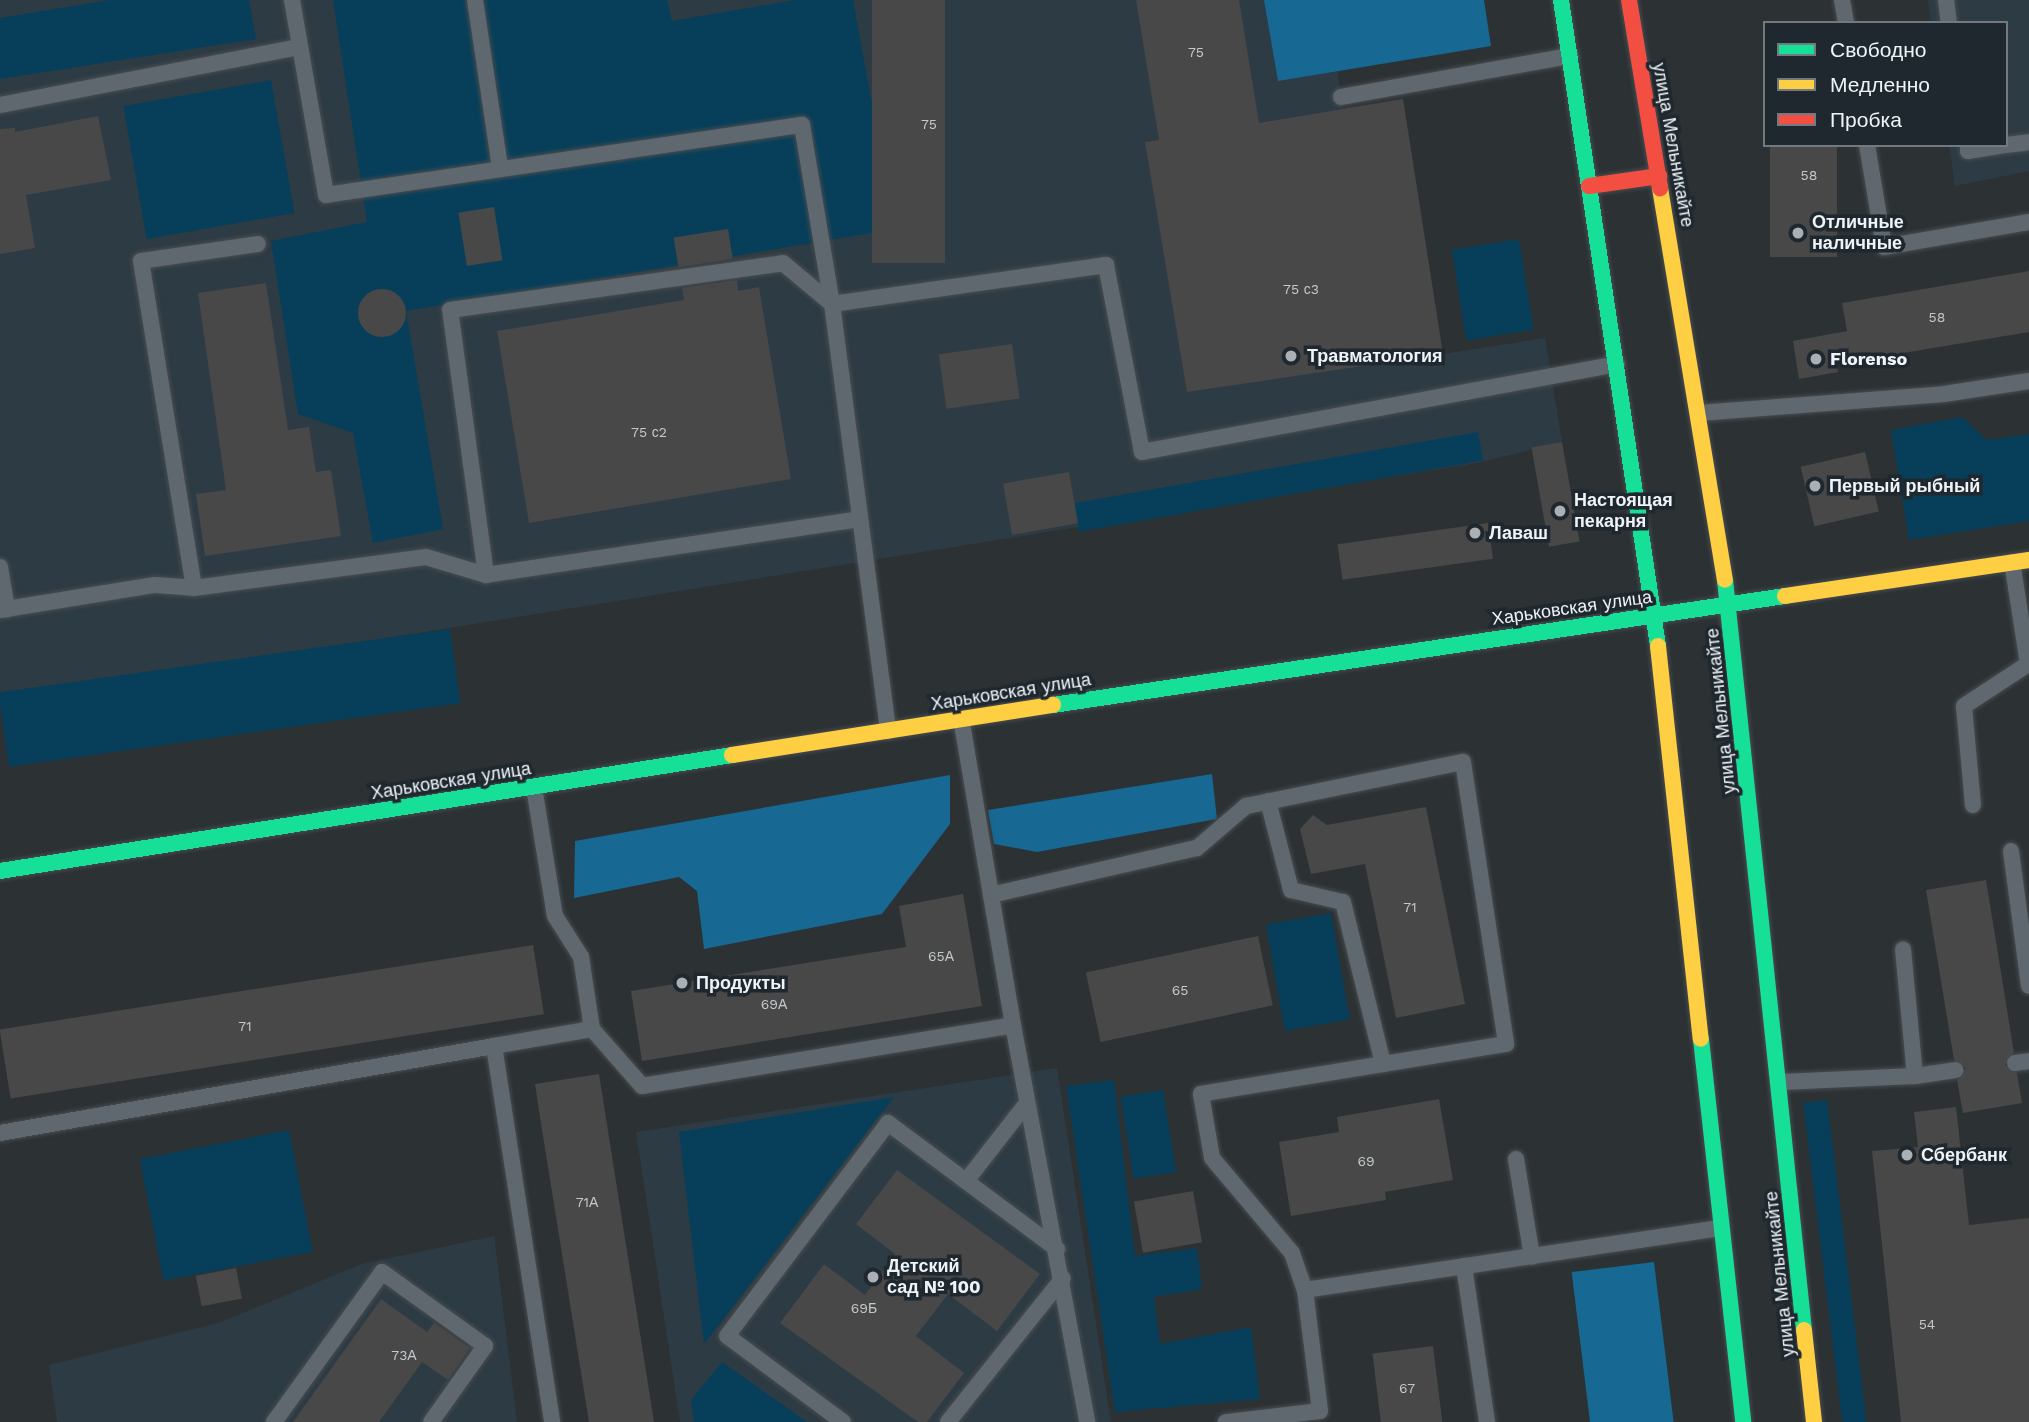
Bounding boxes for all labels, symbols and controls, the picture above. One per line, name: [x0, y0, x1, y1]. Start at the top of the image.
legend: [1763, 21, 2008, 147]
text: Свободно: [1830, 37, 1927, 62]
house number: 75: [1188, 44, 1204, 60]
street label: улица Мельникайте: [1648, 61, 1698, 229]
text: Медленно: [1830, 72, 1930, 97]
text: Пробка: [1830, 107, 1902, 132]
house number: 75: [921, 116, 937, 132]
house number: 58: [1801, 167, 1817, 183]
place label: Отличные наличные: [1812, 212, 1904, 255]
marker: Отличные наличные: [1790, 225, 1806, 241]
house number: 75 с3: [1283, 281, 1319, 297]
house number: 58: [1929, 309, 1945, 325]
place label: Травматология: [1307, 345, 1443, 367]
marker: Травматология: [1281, 346, 1301, 366]
place label: Florenso: [1830, 348, 1907, 370]
marker: Florenso: [1808, 351, 1824, 367]
house number: 75 с2: [631, 424, 667, 440]
place label: Первый рыбный: [1829, 475, 1980, 497]
marker: Первый рыбный: [1807, 478, 1823, 494]
place label: Настоящая пекарня: [1574, 490, 1673, 532]
marker: Настоящая пекарня: [1552, 503, 1568, 519]
place label: Лаваш: [1489, 522, 1548, 544]
marker: Лаваш: [1467, 525, 1483, 541]
street label: Харьковская улица: [1491, 586, 1653, 630]
street label: улица Мельникайте: [1702, 627, 1740, 795]
street label: Харьковская улица: [930, 669, 1092, 715]
street label: Харьковская улица: [370, 758, 532, 804]
house number: 71: [1403, 899, 1417, 915]
house number: 65А: [928, 948, 954, 964]
place label: Продукты: [696, 972, 786, 994]
marker: Продукты: [674, 975, 690, 991]
house number: 65: [1172, 982, 1188, 998]
house number: 69А: [761, 996, 787, 1012]
house number: 71: [238, 1018, 252, 1034]
place label: Сбербанк: [1921, 1144, 2007, 1166]
marker: Сбербанк: [1899, 1147, 1915, 1163]
house number: 69: [1357, 1153, 1375, 1169]
street label: улица Мельникайте: [1761, 1190, 1799, 1358]
house number: 71А: [576, 1194, 598, 1210]
place label: Детский сад № 100: [887, 1256, 981, 1298]
marker: Детский сад № 100: [865, 1269, 881, 1285]
house number: 69Б: [851, 1300, 877, 1316]
house number: 54: [1919, 1316, 1935, 1332]
house number: 73А: [391, 1347, 417, 1363]
house number: 67: [1399, 1380, 1415, 1396]

